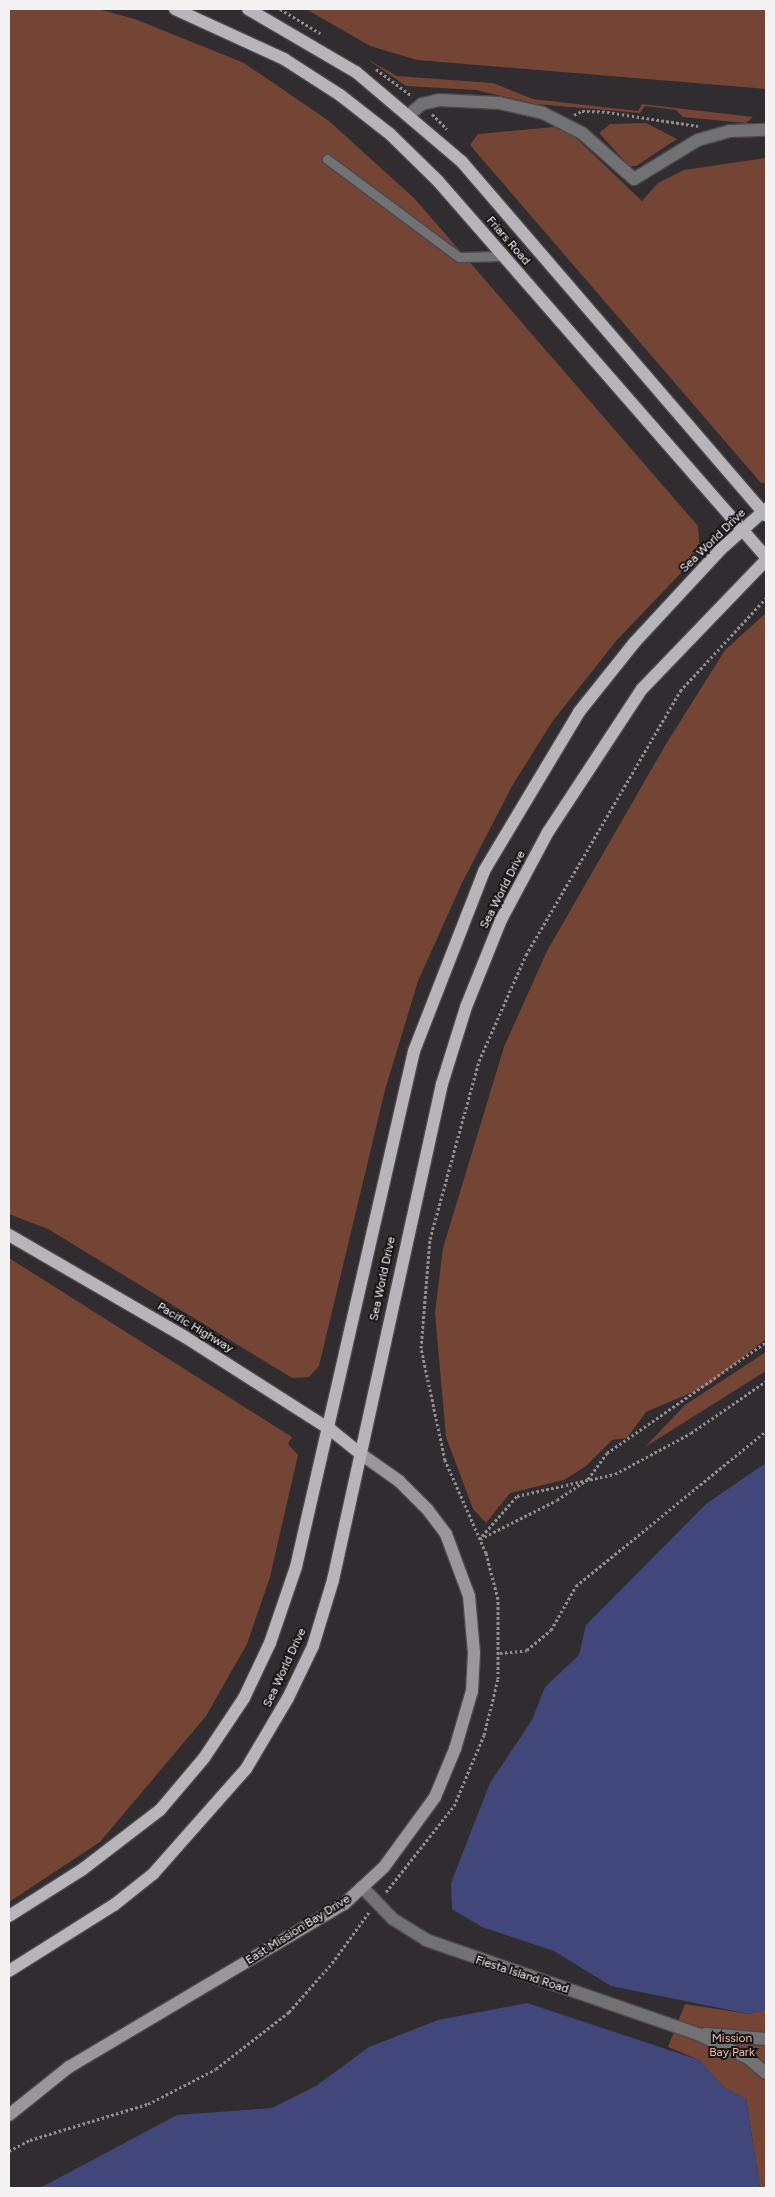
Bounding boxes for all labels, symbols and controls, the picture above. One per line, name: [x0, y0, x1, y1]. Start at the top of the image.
street label: Friars Road: [483, 214, 533, 268]
street label: Sea World Drive: [677, 506, 749, 576]
street label: Sea World Drive: [477, 849, 529, 931]
street label: Sea World Drive: [367, 1236, 399, 1322]
street label: Pacific Highway: [154, 1300, 236, 1356]
street label: Sea World Drive: [260, 1626, 310, 1710]
street label: East Mission Bay Drive: [243, 1892, 353, 1968]
street label: Fiesta Island Road: [474, 1953, 570, 1997]
park label: Mission Bay Park: [709, 2032, 755, 2060]

